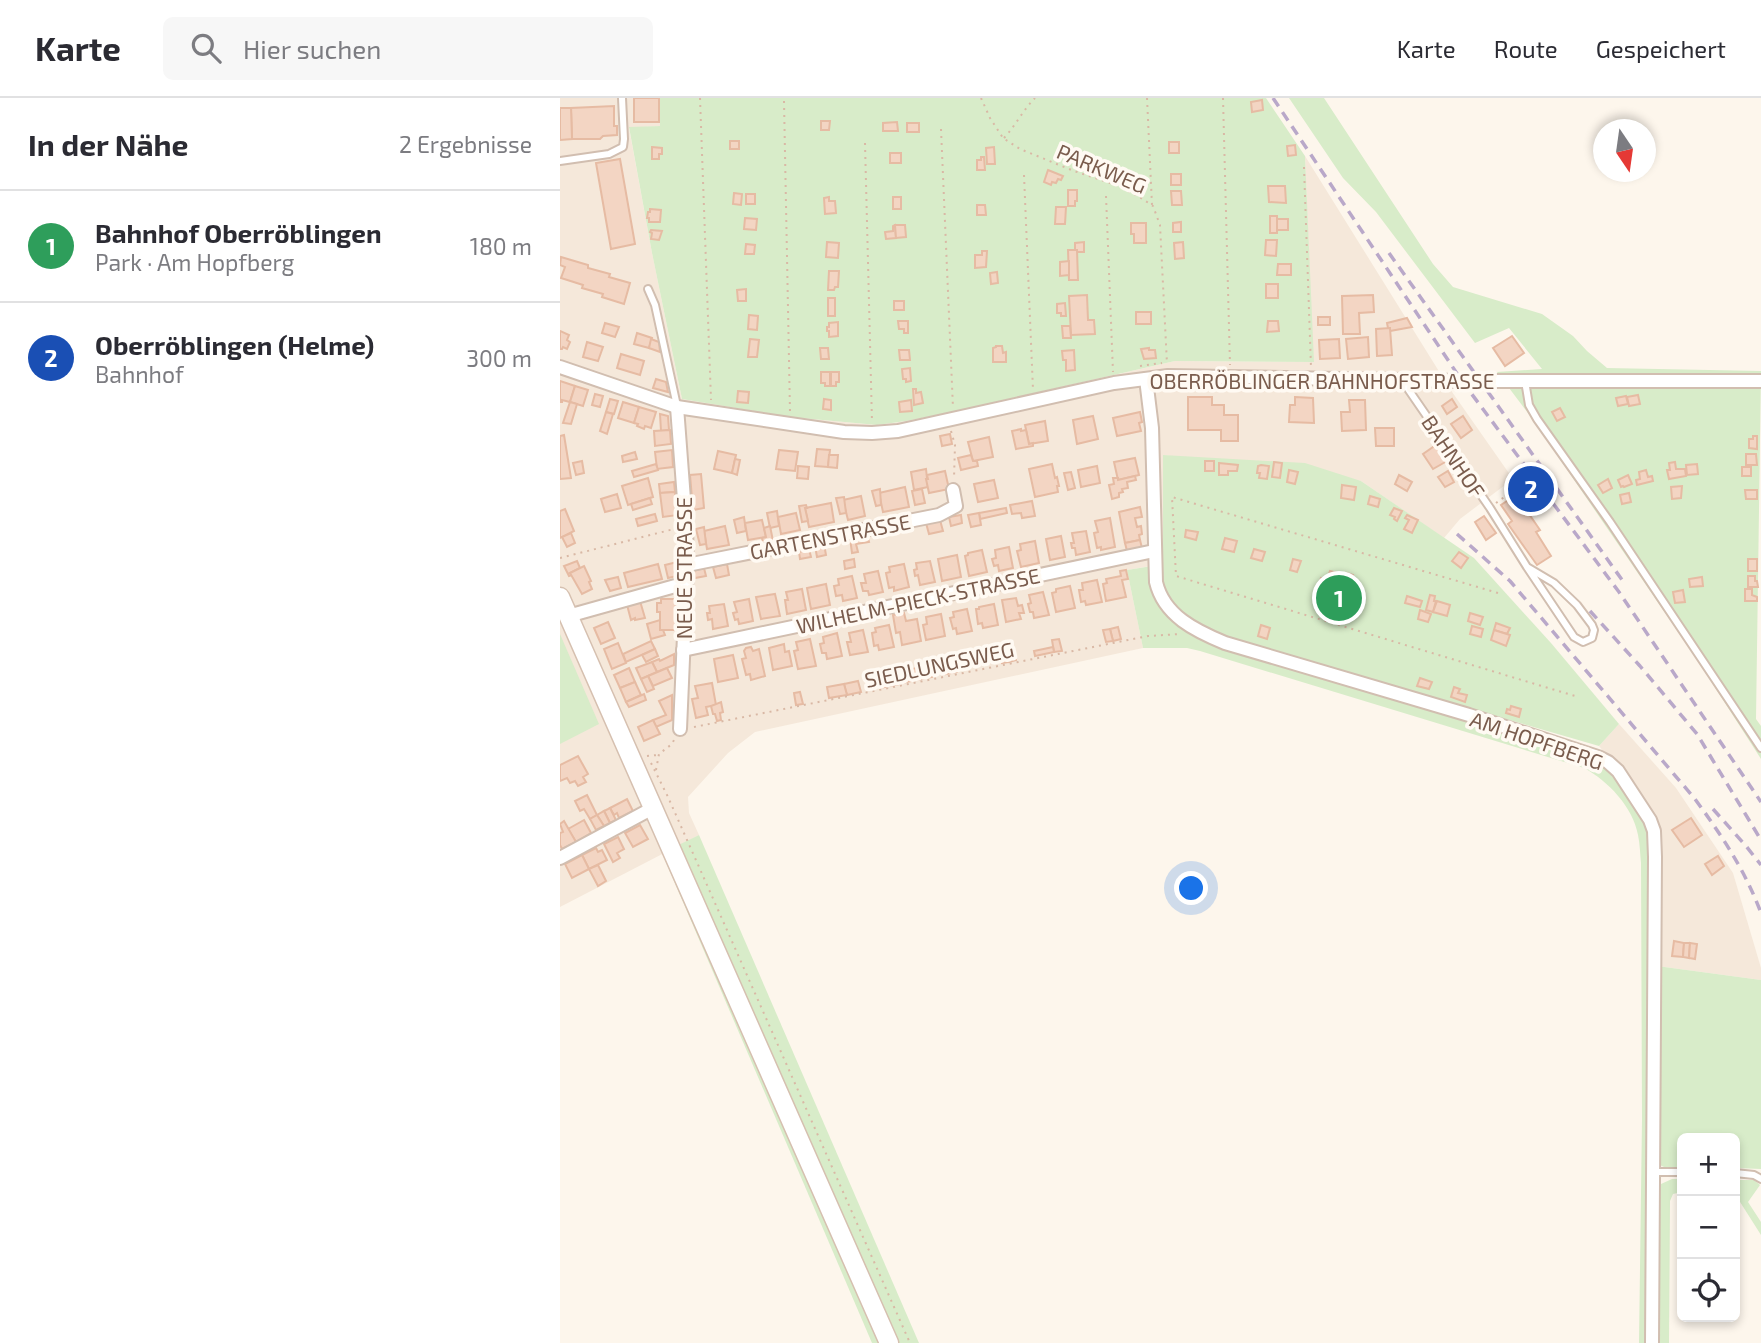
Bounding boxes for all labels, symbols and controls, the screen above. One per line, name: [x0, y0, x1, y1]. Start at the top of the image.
search box: [163, 17, 653, 80]
text: Karte: [35, 28, 121, 68]
icon: search: [187, 29, 225, 67]
text: Hier suchen: [243, 33, 381, 64]
text: Karte: [1397, 34, 1456, 63]
text: Route: [1494, 34, 1558, 63]
text: Gespeichert: [1596, 34, 1726, 63]
north arrow: [1593, 119, 1656, 182]
text: In der Nähe: [28, 126, 189, 162]
text: 2 Ergebnisse: [399, 130, 532, 158]
street label: PARKWEG: [1053, 138, 1151, 198]
text: Bahnhof Oberröblingen: [95, 217, 382, 248]
text: 1: [46, 232, 56, 260]
text: 180 m: [470, 232, 532, 260]
text: Park · Am Hopfberg: [95, 248, 294, 276]
text: Oberröblingen (Helme): [95, 329, 374, 360]
text: 2: [44, 344, 58, 372]
text: 300 m: [466, 344, 532, 372]
text: Bahnhof: [95, 360, 184, 388]
street label: OBERRÖBLINGER BAHNHOFSTRASSE: [1149, 368, 1495, 393]
street label: BAHNHOF: [1417, 410, 1491, 502]
pin: 2: [1508, 463, 1554, 515]
street label: NEUE STRASSE: [671, 497, 696, 639]
street label: GARTENSTRASSE: [748, 508, 912, 564]
street label: WILHELM-PIECK-STRASSE: [794, 562, 1042, 638]
pin: 1: [1316, 572, 1362, 624]
street label: SIEDLUNGSWEG: [862, 636, 1016, 692]
street label: AM HOPFBERG: [1467, 706, 1607, 774]
your location: [1174, 871, 1208, 905]
map controls: [1677, 1133, 1740, 1322]
button: +: [1677, 1133, 1740, 1196]
button: −: [1677, 1196, 1740, 1259]
button: locate: [1677, 1259, 1740, 1322]

